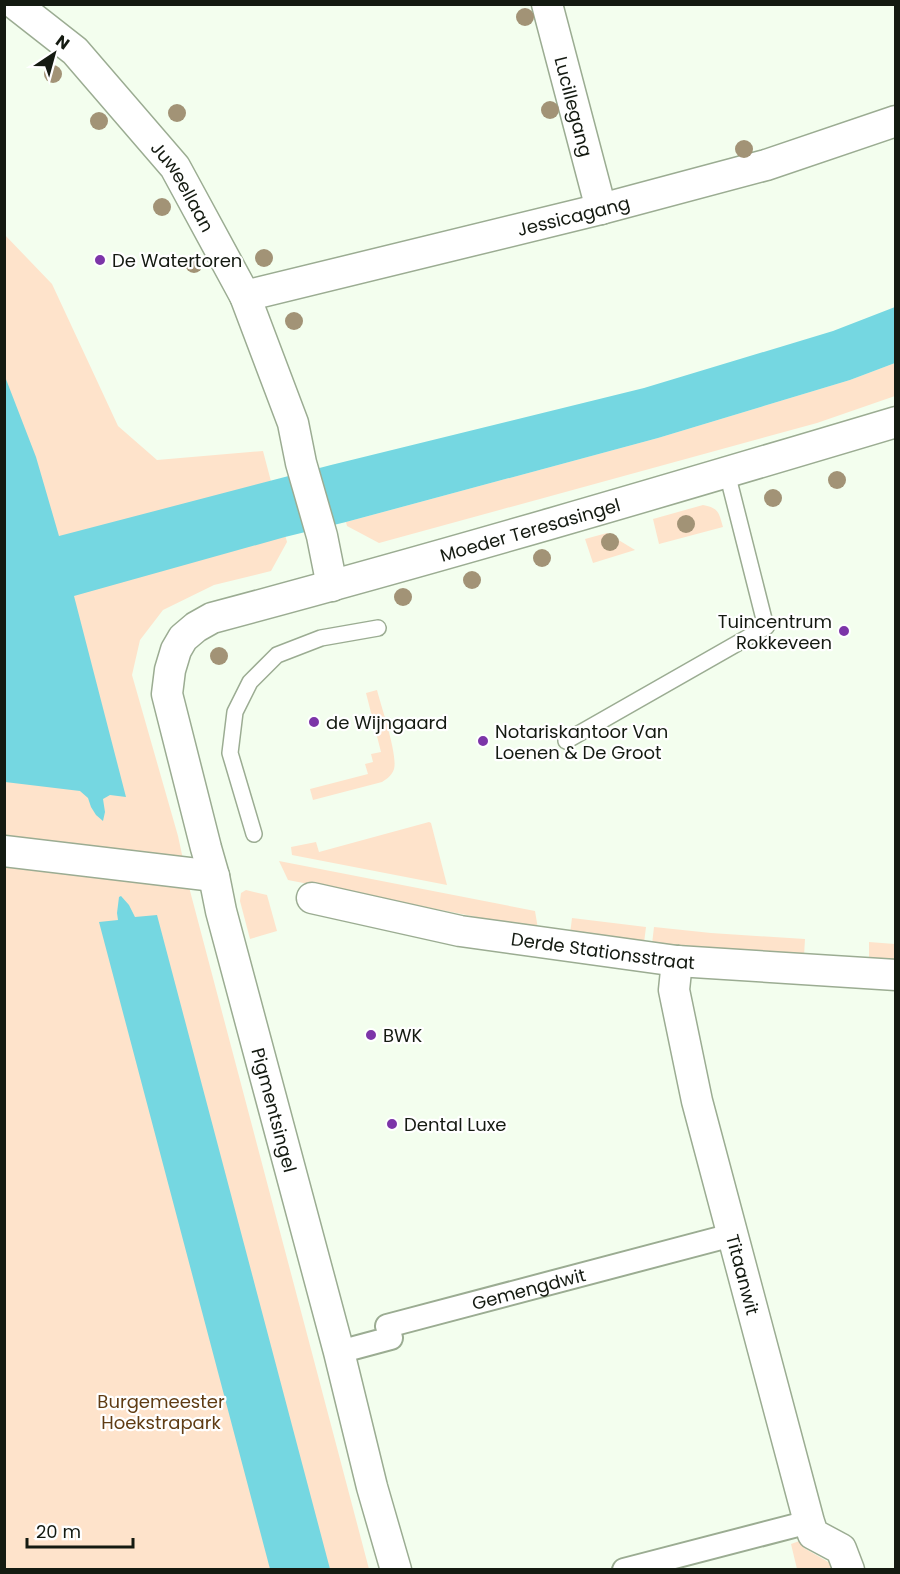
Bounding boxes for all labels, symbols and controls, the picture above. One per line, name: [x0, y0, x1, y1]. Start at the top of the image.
north arrow: [24, 24, 84, 84]
text: N: [51, 29, 74, 55]
street label: Lucillegang: [549, 54, 599, 159]
street label: Juweellaan: [145, 135, 220, 236]
street label: Jessicagang: [514, 189, 632, 242]
place label: De Watertoren: [112, 248, 242, 273]
marker: De Watertoren: [93, 253, 107, 267]
street label: Moeder Teresasingel: [437, 492, 623, 567]
place label: Tuincentrum Rokkeveen: [718, 609, 832, 655]
marker: Tuincentrum Rokkeveen: [837, 624, 851, 638]
place label: de Wijngaard: [326, 710, 448, 735]
marker: de Wijngaard: [307, 715, 321, 729]
place label: Notariskantoor Van Loenen & De Groot: [495, 719, 668, 765]
marker: Notariskantoor Van Loenen & De Groot: [476, 734, 490, 748]
street label: Derde Stationsstraat: [510, 926, 696, 975]
place label: BWK: [383, 1023, 423, 1048]
marker: BWK: [364, 1028, 378, 1042]
street label: Pigmentsingel: [245, 1045, 303, 1175]
place label: Dental Luxe: [404, 1112, 506, 1137]
marker: Dental Luxe: [385, 1117, 399, 1131]
street label: Titaanwit: [720, 1231, 766, 1317]
street label: Gemengdwit: [469, 1262, 588, 1316]
park label: Burgemeester Hoekstrapark: [97, 1389, 225, 1435]
scale bar: [27, 1511, 134, 1549]
text: 20 m: [36, 1519, 81, 1544]

